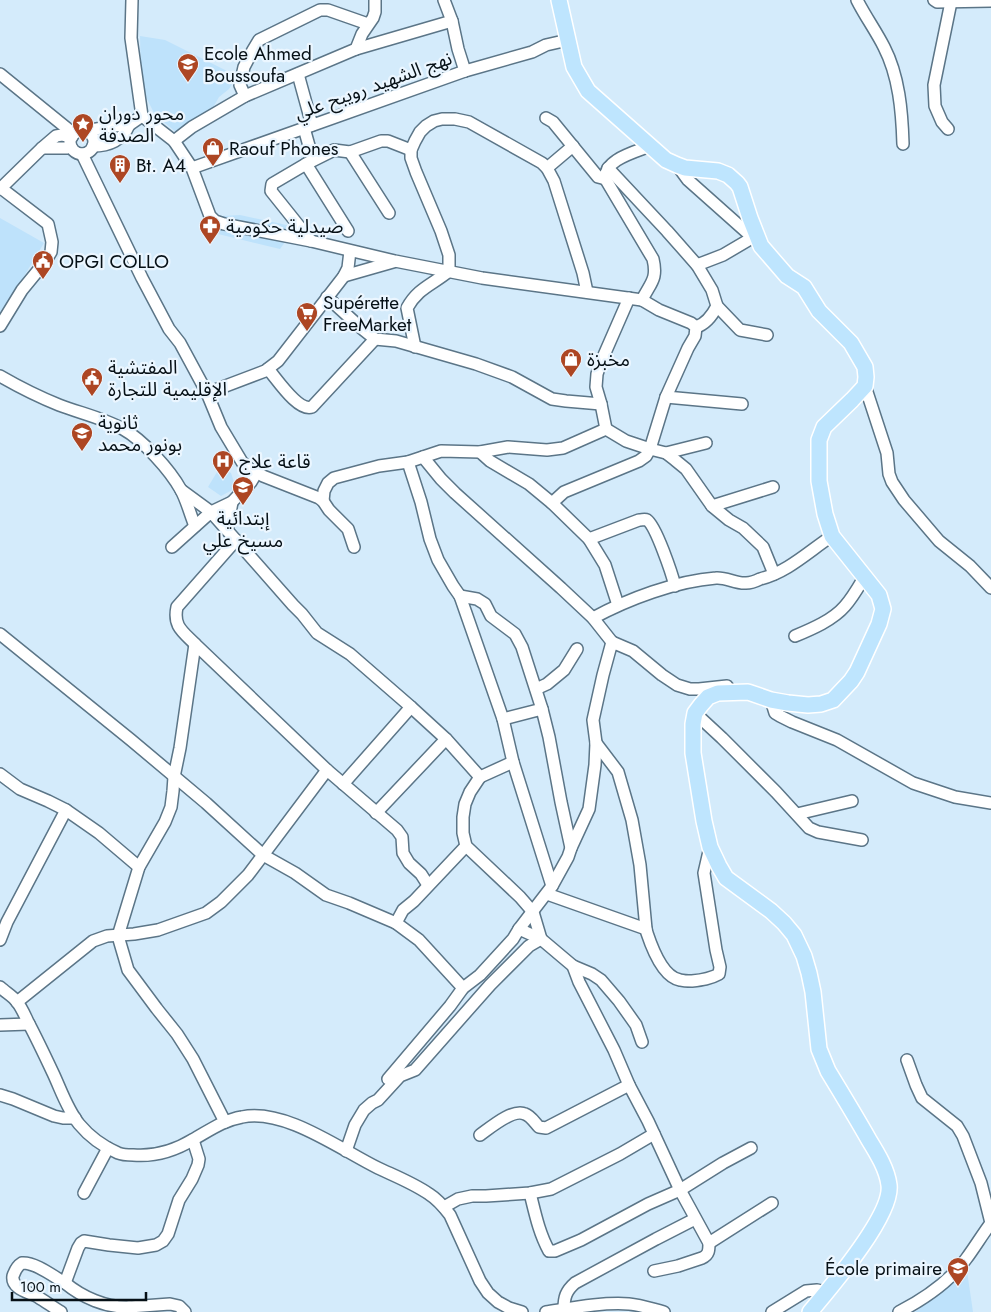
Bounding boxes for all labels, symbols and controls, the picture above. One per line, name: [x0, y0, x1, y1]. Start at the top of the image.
place label: Ecole Ahmed Boussoufa: [204, 40, 312, 89]
street label: نهج الشهيد رويبح علي: [291, 44, 456, 128]
school or university icon: Ecole Ahmed Boussoufa: [176, 52, 200, 83]
place label: محور دوران الصدفة: [99, 100, 184, 149]
place icon: محور دوران الصدفة: [71, 112, 95, 143]
place label: Raouf Phones: [229, 135, 339, 162]
shop icon: Raouf Phones: [201, 136, 225, 167]
place label: Bt. A4: [136, 152, 186, 179]
building icon: Bt. A4: [108, 153, 132, 184]
place label: صيدلية حكومية: [226, 213, 343, 240]
pharmacy icon: صيدلية حكومية: [198, 214, 222, 245]
place label: OPGI COLLO: [59, 248, 169, 275]
public building icon: OPGI COLLO: [31, 249, 55, 280]
place label: Supérette FreeMarket: [323, 289, 412, 338]
supermarket icon: Supérette FreeMarket: [295, 301, 319, 332]
place label: مخبزة: [587, 346, 630, 373]
shop icon: مخبزة: [559, 347, 583, 378]
place label: المفتشية الإقليمية للتجارة: [108, 354, 227, 403]
public building icon: المفتشية الإقليمية للتجارة: [80, 366, 104, 397]
place label: ثانوية بونور محمد: [98, 409, 182, 458]
school or university icon: ثانوية بونور محمد: [70, 421, 94, 452]
place label: قاعة علاج: [239, 448, 311, 475]
hospital icon: قاعة علاج: [211, 449, 235, 480]
school or university icon: إبتدائية مسيخ علي: [231, 475, 255, 506]
place label: إبتدائية مسيخ علي: [203, 505, 283, 555]
place label: École primaire: [825, 1255, 942, 1282]
school or university icon: École primaire: [946, 1256, 970, 1287]
scale bar: [12, 1270, 146, 1302]
text: 100 m: [20, 1276, 61, 1298]

